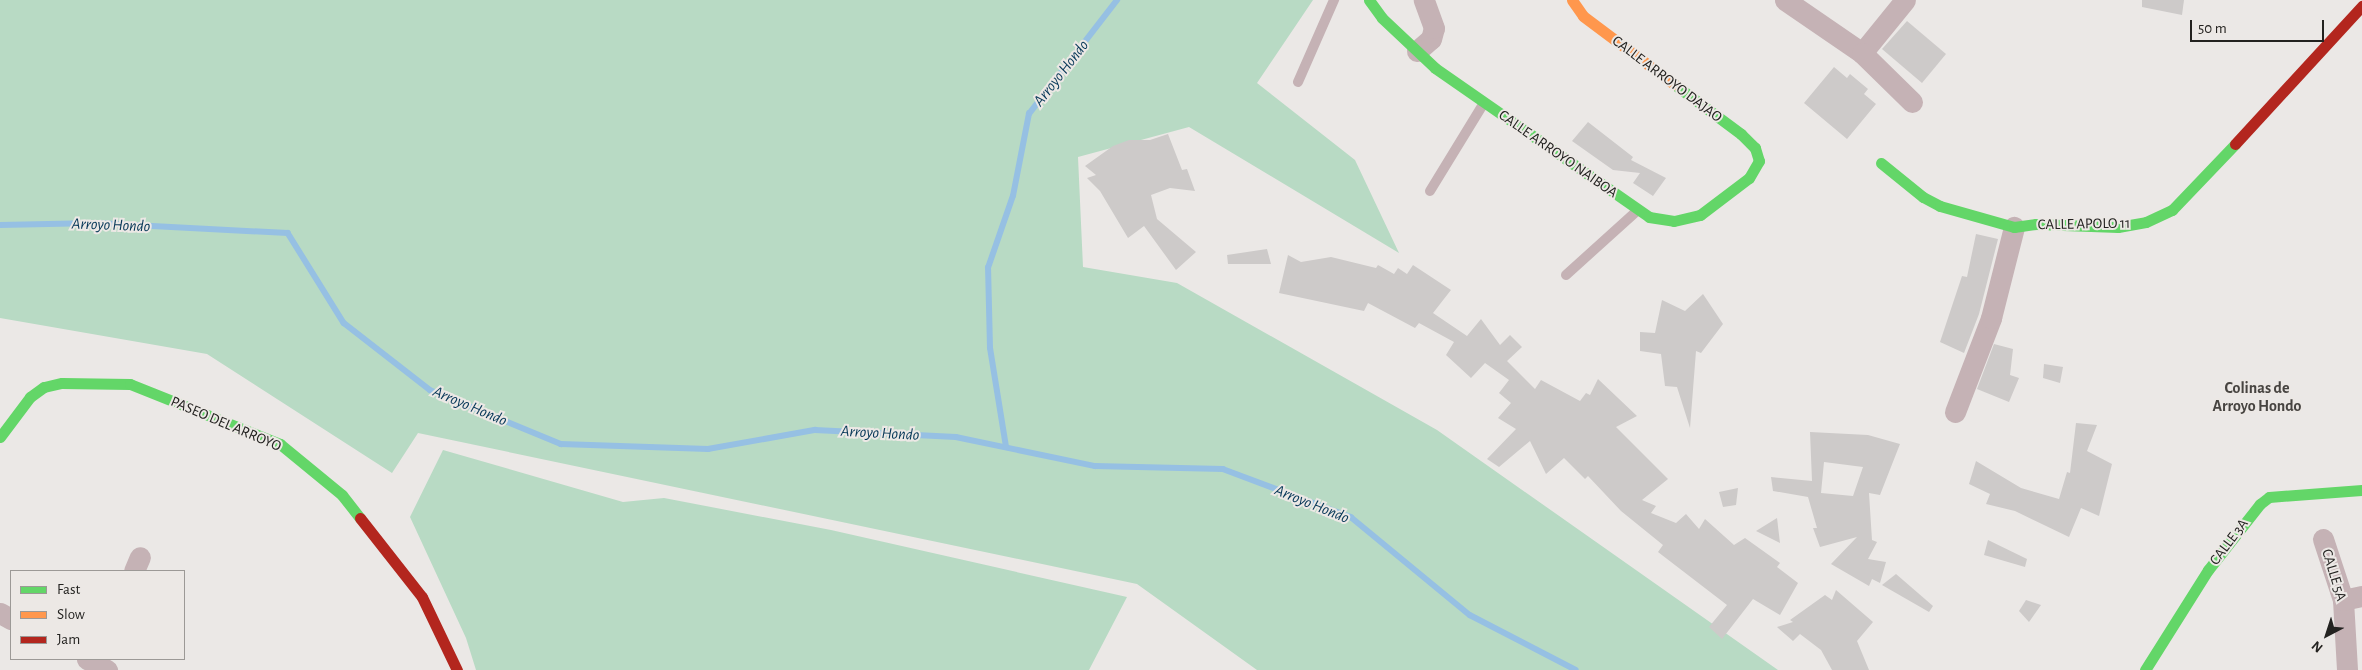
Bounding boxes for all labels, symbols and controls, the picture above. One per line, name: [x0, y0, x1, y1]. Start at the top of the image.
scale bar: [2192, 10, 2326, 42]
text: 50 m: [2198, 21, 2227, 36]
street label: CALLE ARROYO DAJAO: [1608, 32, 1726, 126]
water label: Arroyo Hondo: [1029, 36, 1093, 110]
street label: CALLE ARROYO NAIBOA: [1495, 106, 1621, 202]
water label: Arroyo Hondo: [71, 214, 151, 236]
street label: CALLE APOLO 11: [2038, 214, 2130, 234]
district label: Colinas de Arroyo Hondo: [2212, 378, 2302, 416]
water label: Arroyo Hondo: [430, 382, 510, 430]
street label: PASEO DEL ARROYO: [168, 393, 284, 455]
water label: Arroyo Hondo: [840, 421, 920, 445]
water label: Arroyo Hondo: [1272, 480, 1352, 528]
street label: CALLE 3A: [2206, 515, 2252, 569]
street label: CALLE 5A: [2318, 547, 2350, 603]
legend: [10, 570, 185, 660]
text: Fast: [57, 582, 80, 597]
text: Slow: [57, 607, 85, 622]
north arrow: [2302, 610, 2352, 660]
text: Jam: [57, 632, 80, 647]
text: N: [2309, 638, 2326, 655]

